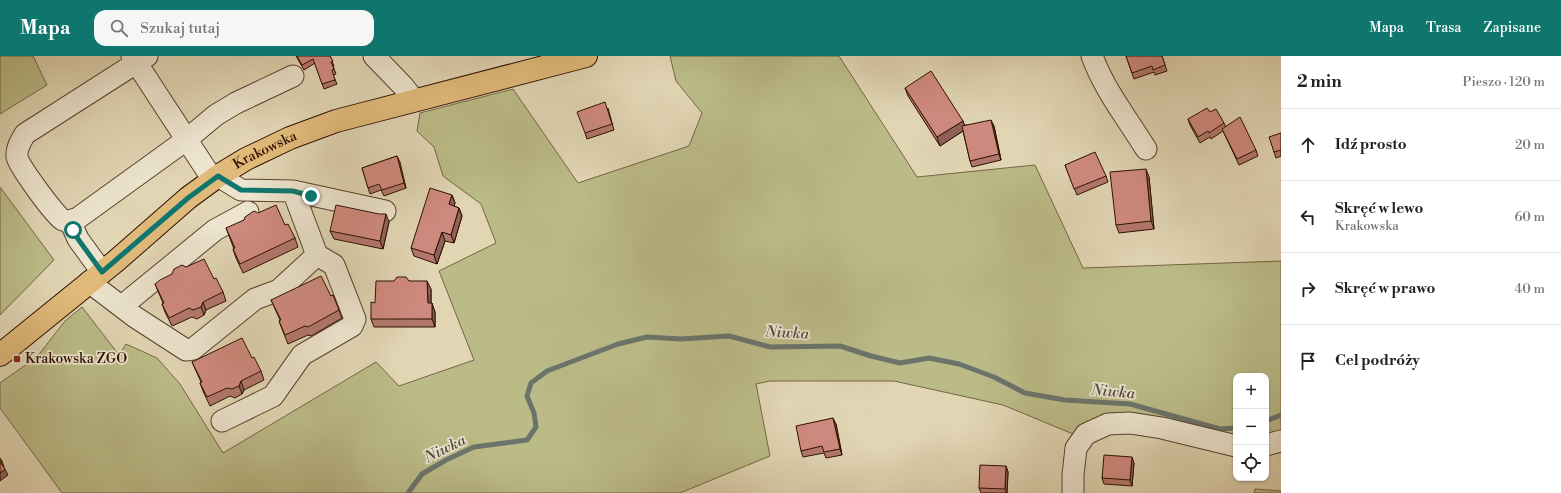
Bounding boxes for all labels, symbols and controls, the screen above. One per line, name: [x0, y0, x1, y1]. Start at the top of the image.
search box: [94, 10, 374, 46]
text: Mapa: [20, 16, 70, 40]
icon: search: [108, 17, 130, 39]
text: Szukaj tutaj: [140, 19, 220, 38]
text: Mapa: [1369, 19, 1404, 37]
text: Trasa: [1426, 19, 1461, 37]
text: Zapisane: [1483, 19, 1541, 37]
text: 2 min: [1297, 71, 1342, 93]
text: Pieszo · 120 m: [1463, 74, 1545, 90]
street label: Krakowska: [230, 127, 300, 174]
icon: ahead: [1297, 134, 1319, 156]
text: Idź prosto: [1335, 135, 1407, 154]
text: 20 m: [1515, 137, 1545, 153]
route end: [302, 187, 320, 205]
text: Skręć w lewo: [1335, 199, 1423, 218]
icon: left: [1297, 206, 1319, 228]
text: 60 m: [1514, 209, 1545, 225]
text: Krakowska: [1335, 218, 1399, 234]
route start: [64, 221, 82, 239]
icon: right: [1297, 278, 1319, 300]
text: Skręć w prawo: [1335, 279, 1435, 298]
text: 40 m: [1515, 281, 1545, 297]
water label: Niwka: [764, 322, 810, 344]
place label: Krakowska ZGO: [25, 350, 127, 368]
icon: arrive: [1297, 350, 1319, 372]
text: Cel podróży: [1335, 351, 1420, 370]
marker: Krakowska ZGO: [12, 354, 22, 364]
map controls: [1233, 373, 1269, 481]
button: +: [1233, 373, 1269, 409]
water label: Niwka: [1089, 381, 1136, 403]
button: −: [1233, 409, 1269, 445]
water label: Niwka: [420, 431, 469, 468]
button: locate: [1233, 445, 1269, 481]

